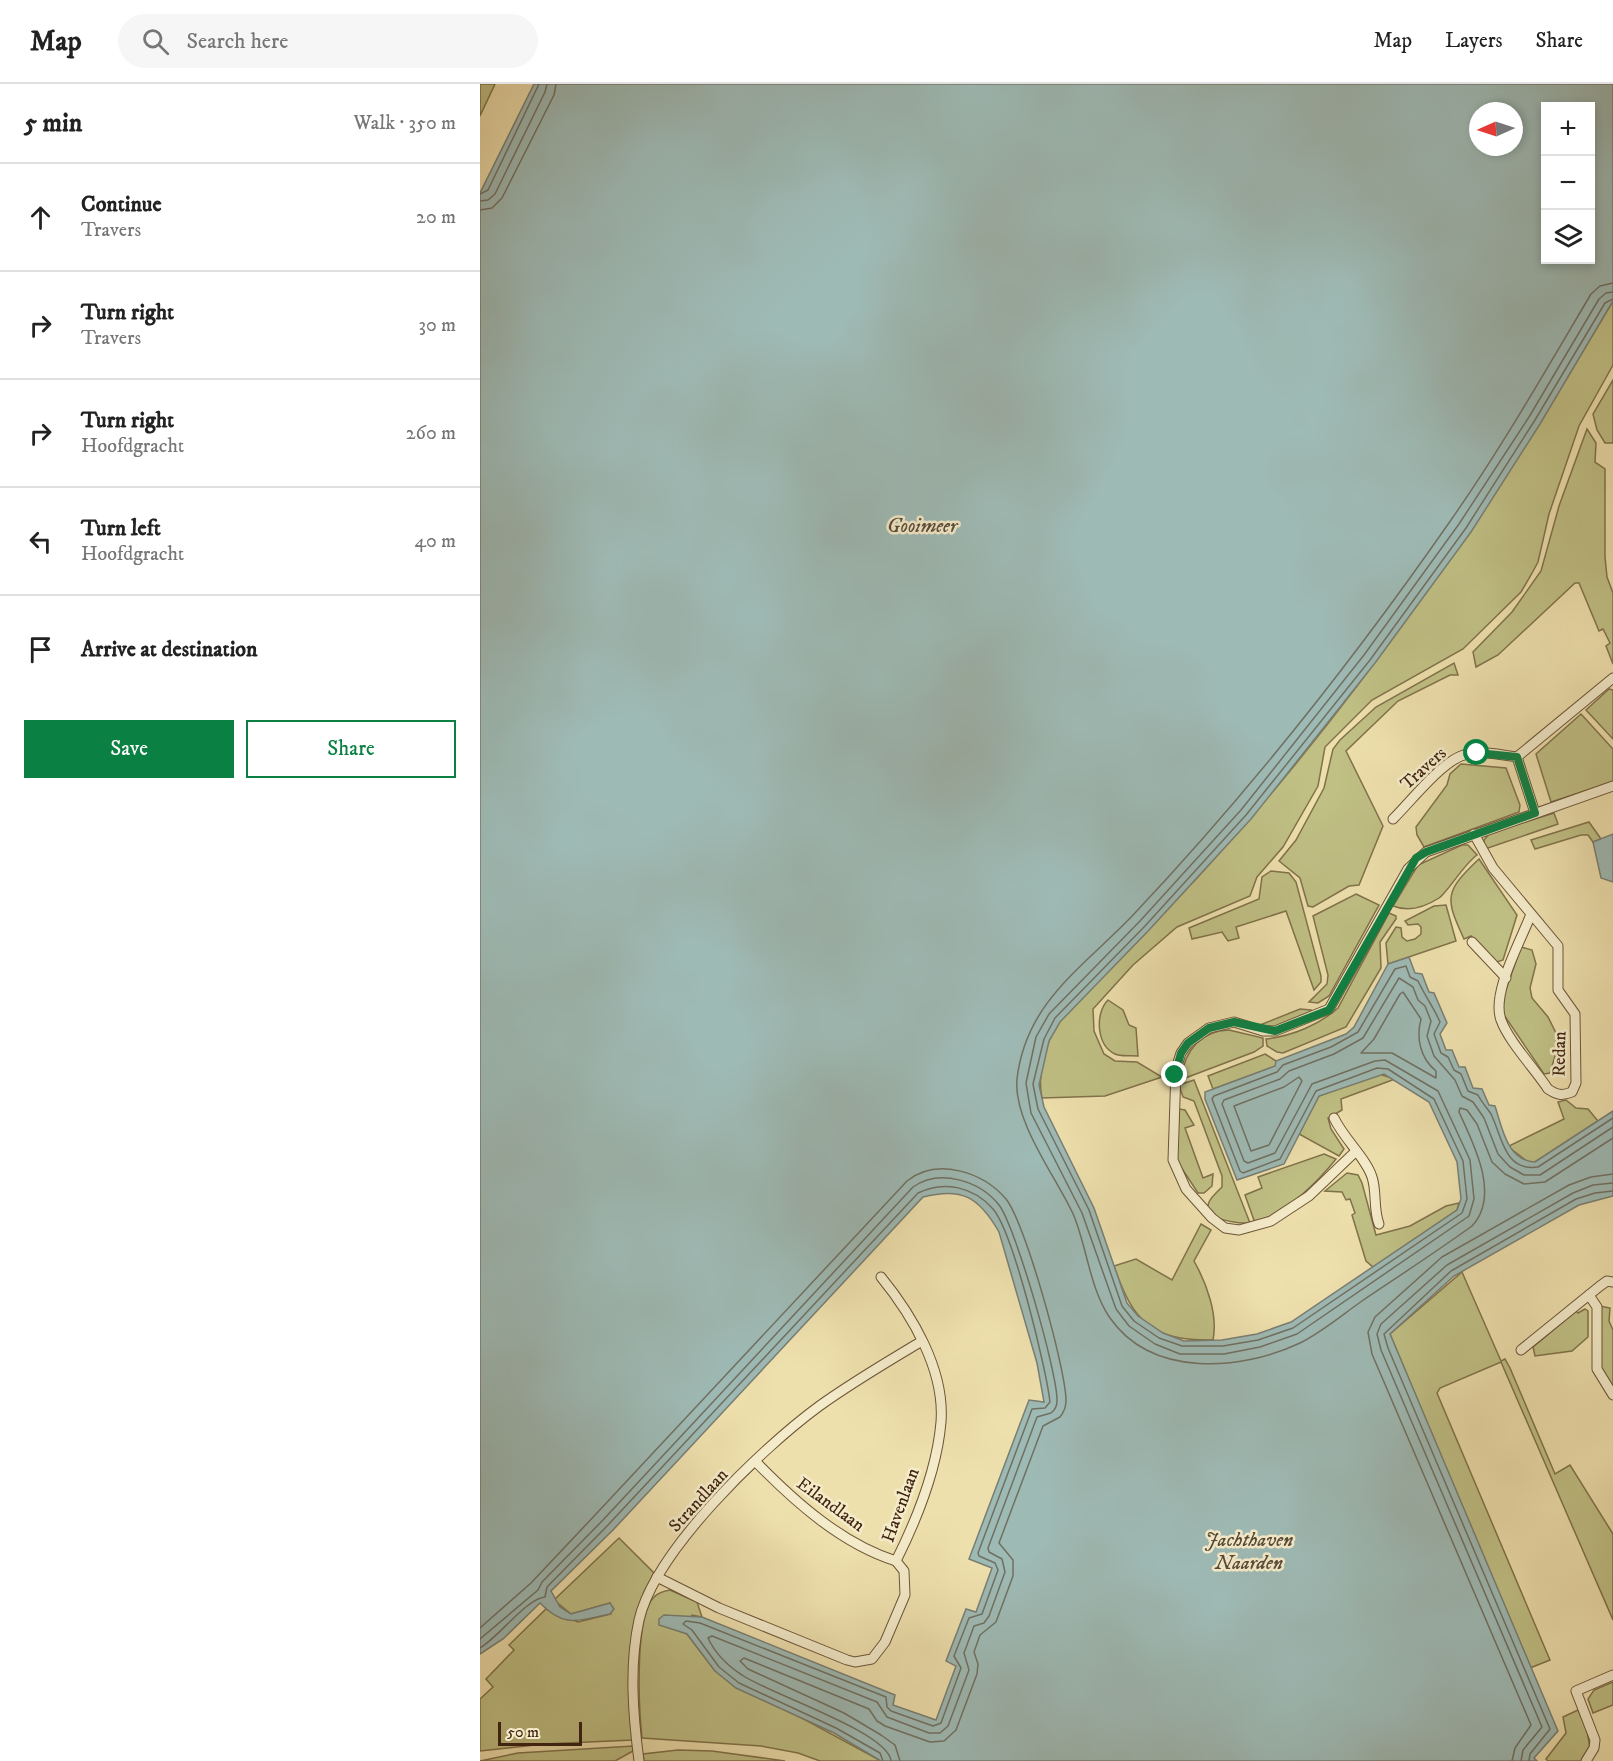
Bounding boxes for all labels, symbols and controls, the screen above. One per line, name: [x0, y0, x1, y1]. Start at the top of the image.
search box: [118, 14, 538, 68]
text: Map: [30, 24, 82, 59]
icon: search: [139, 25, 172, 58]
text: Search here: [187, 28, 288, 55]
text: Map: [1373, 28, 1412, 54]
text: Layers: [1445, 28, 1503, 54]
text: Share: [1536, 28, 1583, 54]
north arrow: [1469, 102, 1523, 156]
map controls: [1541, 102, 1595, 264]
button: +: [1541, 102, 1595, 156]
text: 5 min: [24, 107, 82, 140]
text: Walk · 350 m: [354, 111, 456, 136]
button: −: [1541, 156, 1595, 210]
text: Continue: [81, 191, 162, 218]
icon: ahead: [24, 201, 57, 234]
text: 20 m: [416, 205, 456, 230]
button: layers: [1541, 210, 1595, 264]
text: Travers: [81, 218, 141, 243]
text: Turn right: [81, 299, 174, 326]
icon: right: [24, 309, 57, 342]
text: 30 m: [418, 313, 456, 338]
text: Travers: [81, 326, 141, 351]
text: Turn right: [81, 407, 174, 434]
icon: right: [24, 417, 57, 450]
text: 260 m: [406, 421, 456, 446]
text: Hoofdgracht: [81, 434, 184, 459]
water label: Gooimeer: [887, 514, 959, 539]
text: Turn left: [81, 515, 161, 542]
icon: left: [24, 525, 57, 558]
text: 40 m: [414, 529, 456, 554]
text: Hoofdgracht: [81, 542, 184, 567]
icon: arrive: [24, 633, 57, 666]
text: Arrive at destination: [81, 636, 258, 663]
button: Save: [24, 720, 234, 778]
button: Share: [246, 720, 456, 778]
route start: [1463, 739, 1489, 765]
street label: Travers: [1396, 742, 1451, 795]
street label: Redan: [1549, 1031, 1571, 1077]
route end: [1161, 1061, 1187, 1087]
street label: Strandlaan: [664, 1464, 733, 1537]
street label: Havenlaan: [877, 1465, 925, 1546]
street label: Eilandlaan: [792, 1473, 869, 1537]
water label: Jachthaven Naarden: [1205, 1528, 1293, 1576]
scale bar: [498, 1719, 582, 1746]
text: 50 m: [507, 1722, 539, 1742]

